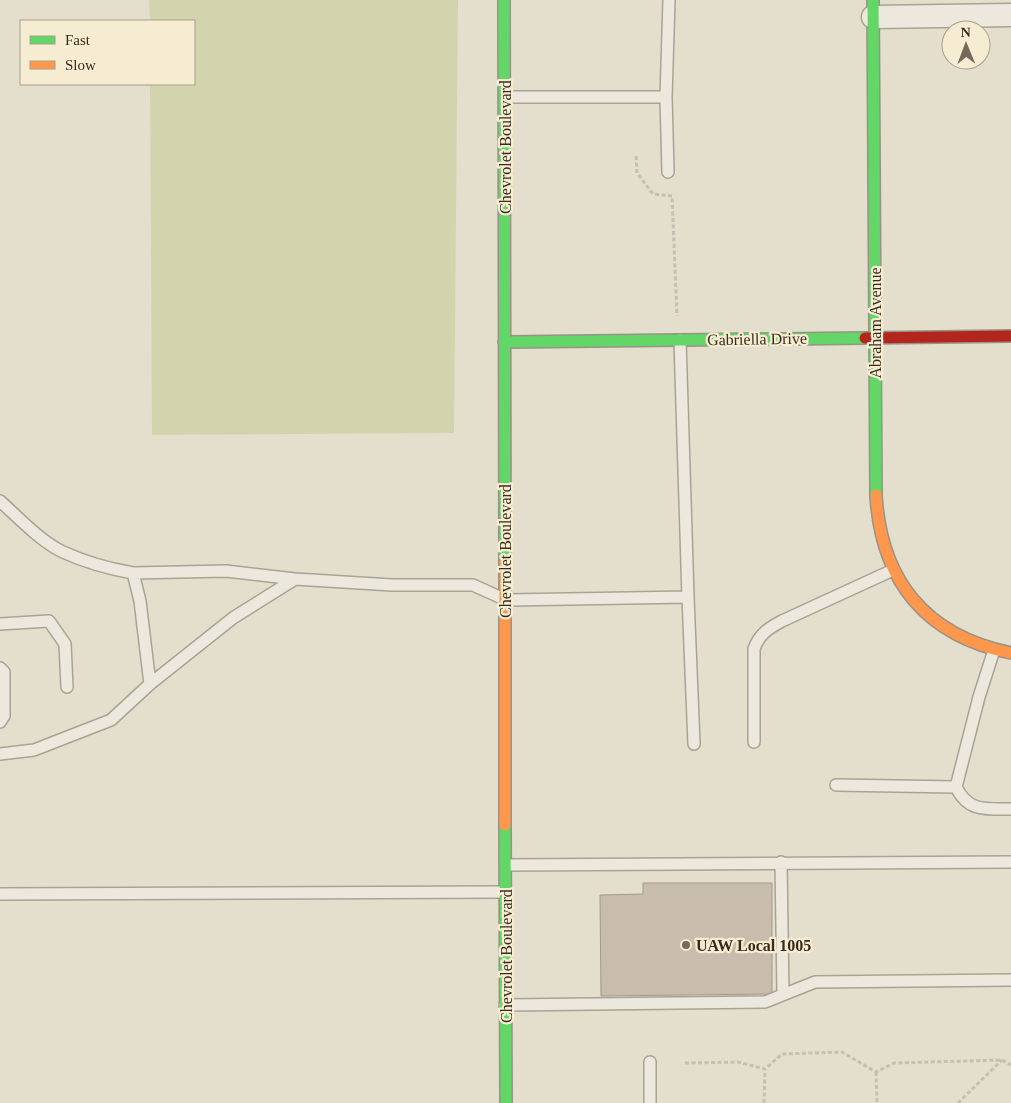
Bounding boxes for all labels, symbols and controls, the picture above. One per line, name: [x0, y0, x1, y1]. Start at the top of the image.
legend: [20, 20, 195, 85]
north arrow: [941, 20, 991, 70]
text: N: [961, 25, 971, 40]
text: Fast: [65, 32, 91, 48]
text: Slow: [65, 57, 96, 73]
street label: Chevrolet Boulevard: [497, 80, 514, 214]
street label: Abraham Avenue: [867, 267, 884, 379]
street label: Gabriella Drive: [707, 330, 807, 348]
street label: Chevrolet Boulevard: [497, 484, 514, 618]
street label: Chevrolet Boulevard: [498, 889, 515, 1023]
place label: UAW Local 1005: [696, 937, 811, 954]
marker: UAW Local 1005: [680, 939, 692, 951]

